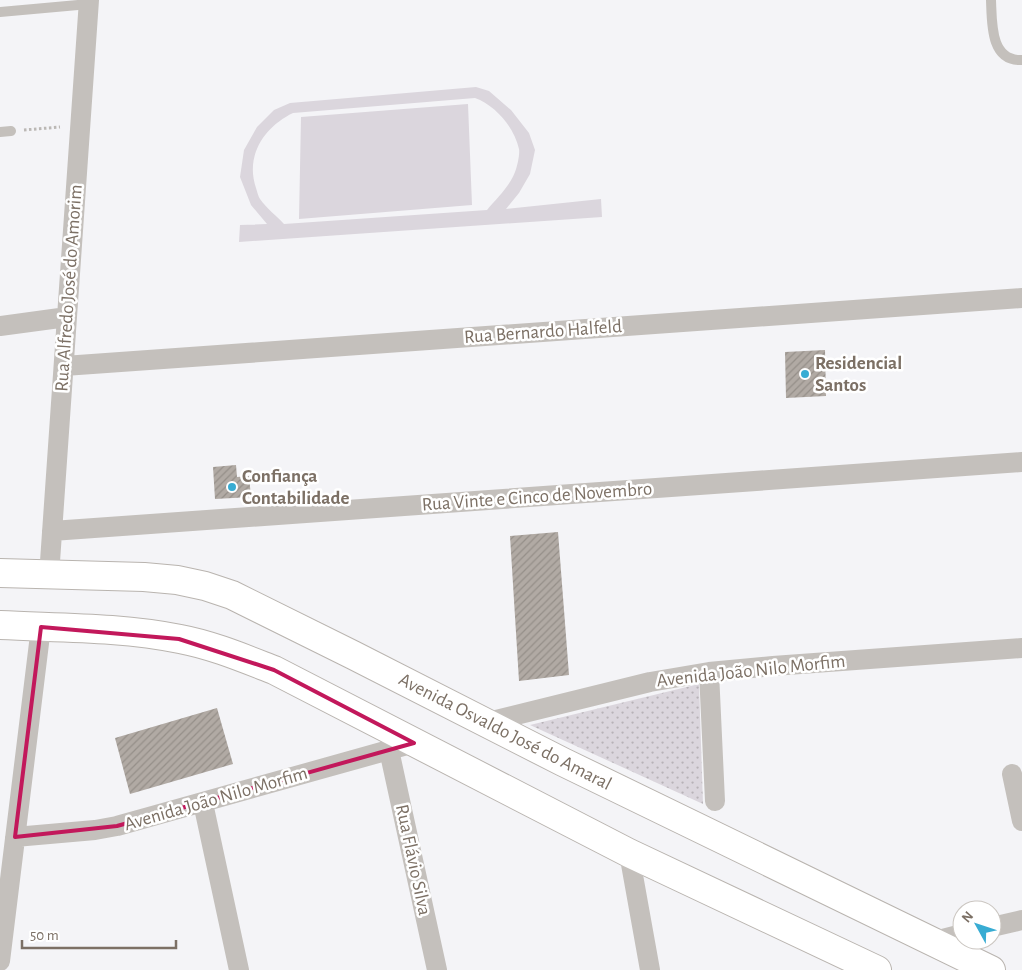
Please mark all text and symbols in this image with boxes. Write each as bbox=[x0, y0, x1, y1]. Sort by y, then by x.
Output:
street label: Rua Alfredo José do Amorim bbox=[52, 184, 86, 392]
street label: Rua Bernardo Halfeld bbox=[463, 317, 623, 347]
place label: Residencial Santos bbox=[815, 354, 902, 395]
marker: Residencial Santos bbox=[799, 368, 811, 380]
place label: Confiança Contabilidade bbox=[242, 467, 349, 508]
street label: Rua Vinte e Cinco de Novembro bbox=[421, 479, 653, 515]
marker: Confiança Contabilidade bbox=[226, 481, 238, 493]
street label: Avenida João Nilo Morfim bbox=[656, 652, 846, 690]
street label: Avenida Osvaldo José do Amaral bbox=[396, 670, 614, 794]
street label: Avenida João Nilo Morfim bbox=[122, 764, 310, 834]
street label: Rua Flávio Silva bbox=[392, 803, 434, 917]
north arrow bbox=[952, 900, 1002, 950]
text: N bbox=[959, 909, 976, 926]
scale bar bbox=[22, 918, 176, 950]
text: 50 m bbox=[30, 928, 59, 943]

